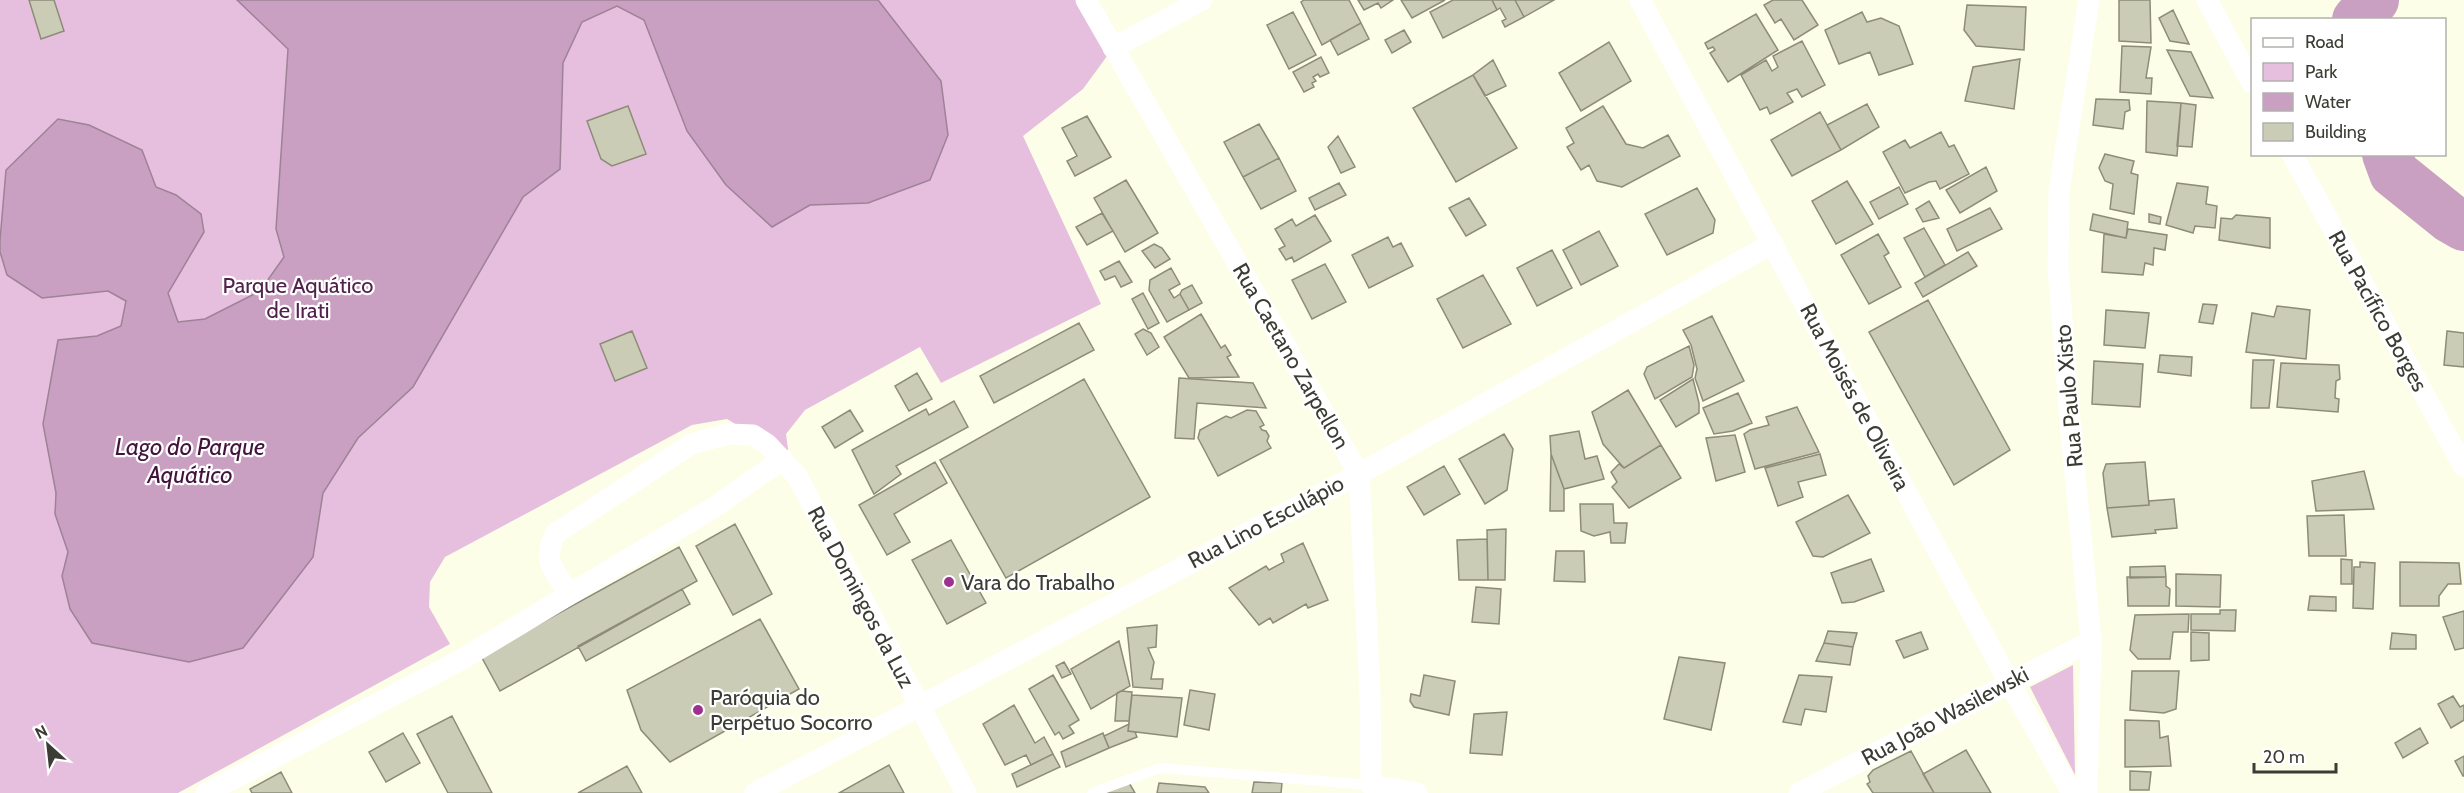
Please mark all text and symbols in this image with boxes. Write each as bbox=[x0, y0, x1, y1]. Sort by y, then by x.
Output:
legend bbox=[2251, 18, 2446, 156]
text: Road bbox=[2305, 31, 2344, 53]
text: Park bbox=[2305, 61, 2338, 83]
text: Water bbox=[2305, 91, 2351, 113]
text: Building bbox=[2305, 121, 2367, 143]
street label: Rua Pacífico Borges bbox=[2323, 226, 2433, 396]
street label: Rua Caetano Zarpellon bbox=[1227, 258, 1355, 454]
park label: Parque Aquático de Irati bbox=[223, 272, 373, 324]
street label: Rua Moisés de Oliveira bbox=[1794, 299, 1916, 495]
street label: Rua Paulo Xisto bbox=[2049, 323, 2089, 469]
water label: Lago do Parque Aquático bbox=[115, 432, 265, 489]
street label: Rua Lino Esculápio bbox=[1183, 470, 1349, 574]
street label: Rua Domingos da Luz bbox=[802, 502, 920, 692]
place label: Vara do Trabalho bbox=[961, 569, 1115, 596]
marker: Vara do Trabalho bbox=[942, 575, 956, 589]
street label: Rua João Wasilewski bbox=[1857, 661, 2033, 771]
place label: Paróquia do Perpétuo Socorro bbox=[710, 684, 873, 736]
marker: Paróquia do Perpétuo Socorro bbox=[691, 703, 705, 717]
north arrow bbox=[18, 715, 78, 775]
text: N bbox=[32, 721, 51, 743]
scale bar bbox=[2254, 736, 2336, 774]
text: 20 m bbox=[2263, 746, 2305, 768]

